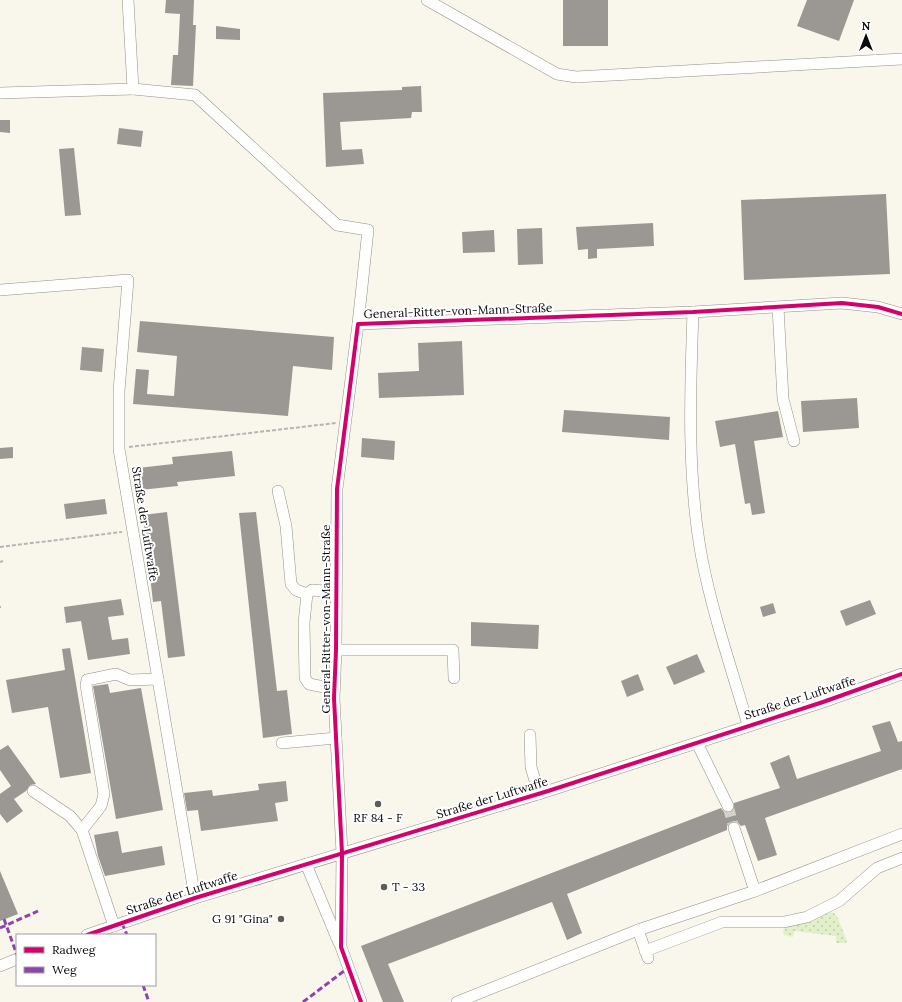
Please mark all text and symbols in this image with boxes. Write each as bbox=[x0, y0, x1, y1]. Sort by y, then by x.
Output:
north arrow bbox=[846, 16, 886, 56]
text: N bbox=[862, 19, 871, 33]
street label: General-Ritter-von-Mann-Straße bbox=[363, 300, 553, 321]
street label: Straße der Luftwaffe bbox=[129, 465, 162, 583]
street label: General-Ritter-von-Mann-Straße bbox=[318, 524, 333, 713]
street label: Straße der Luftwaffe bbox=[742, 672, 858, 723]
street label: Straße der Luftwaffe bbox=[434, 773, 550, 822]
marker: RF 84 - F bbox=[373, 799, 383, 809]
place label: RF 84 - F bbox=[353, 810, 403, 825]
street label: Straße der Luftwaffe bbox=[124, 867, 240, 918]
place label: T - 33 bbox=[392, 879, 426, 894]
marker: T - 33 bbox=[379, 882, 389, 892]
place label: G 91 "Gina" bbox=[212, 911, 273, 926]
marker: G 91 "Gina" bbox=[276, 914, 286, 924]
legend bbox=[16, 934, 156, 986]
text: Radweg bbox=[52, 942, 96, 957]
text: Weg bbox=[52, 962, 77, 977]

